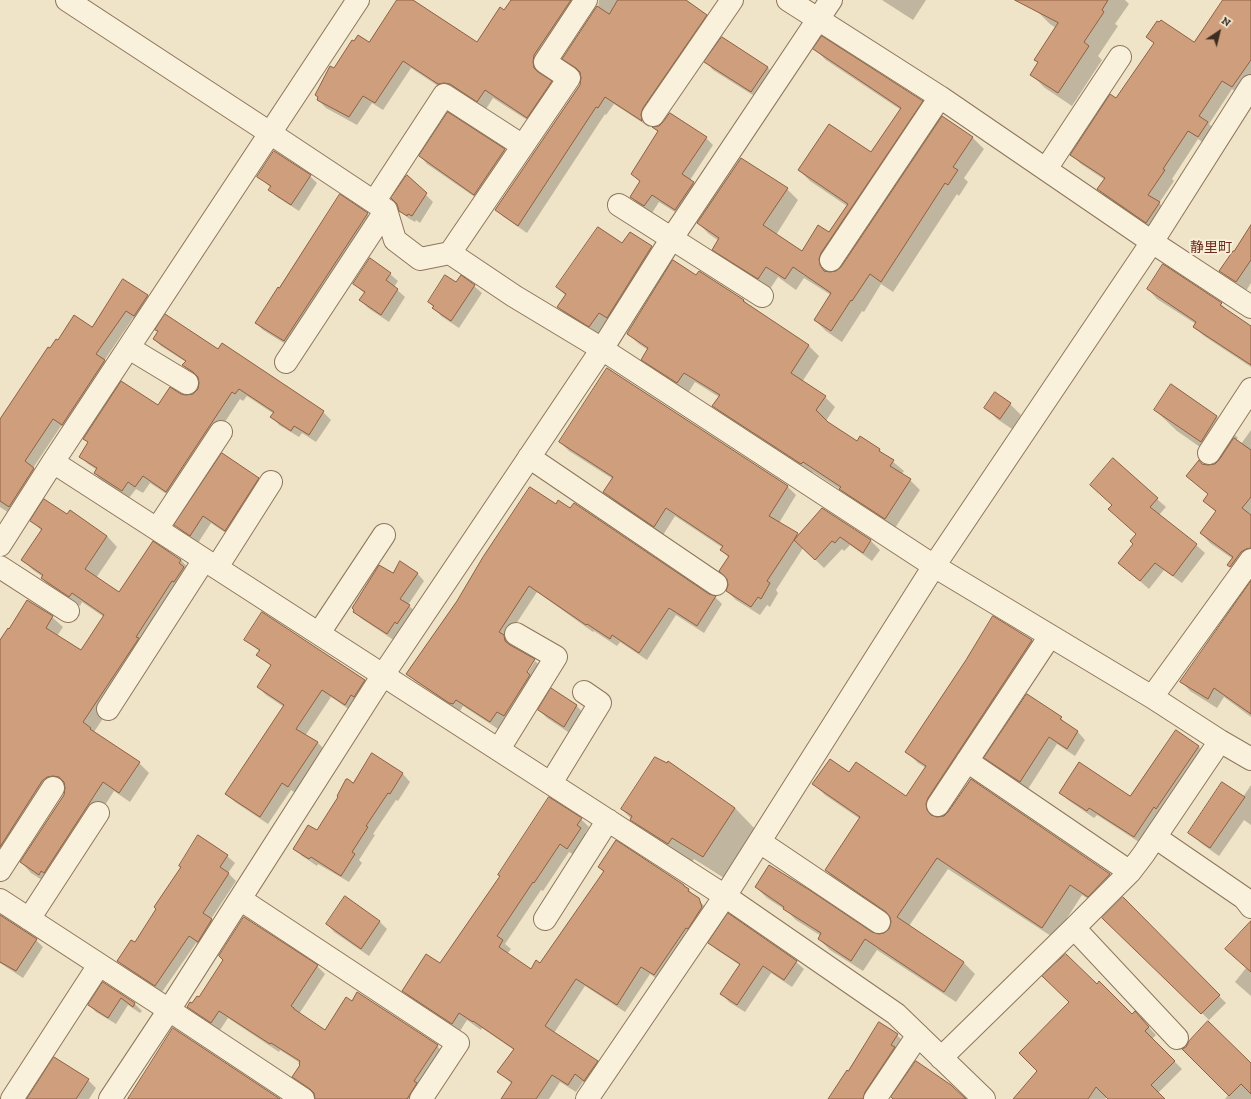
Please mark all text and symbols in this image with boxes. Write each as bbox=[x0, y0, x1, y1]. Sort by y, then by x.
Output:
north arrow bbox=[1199, 12, 1239, 52]
text: N bbox=[1219, 14, 1233, 29]
district label: 静里町 bbox=[1190, 240, 1232, 256]

